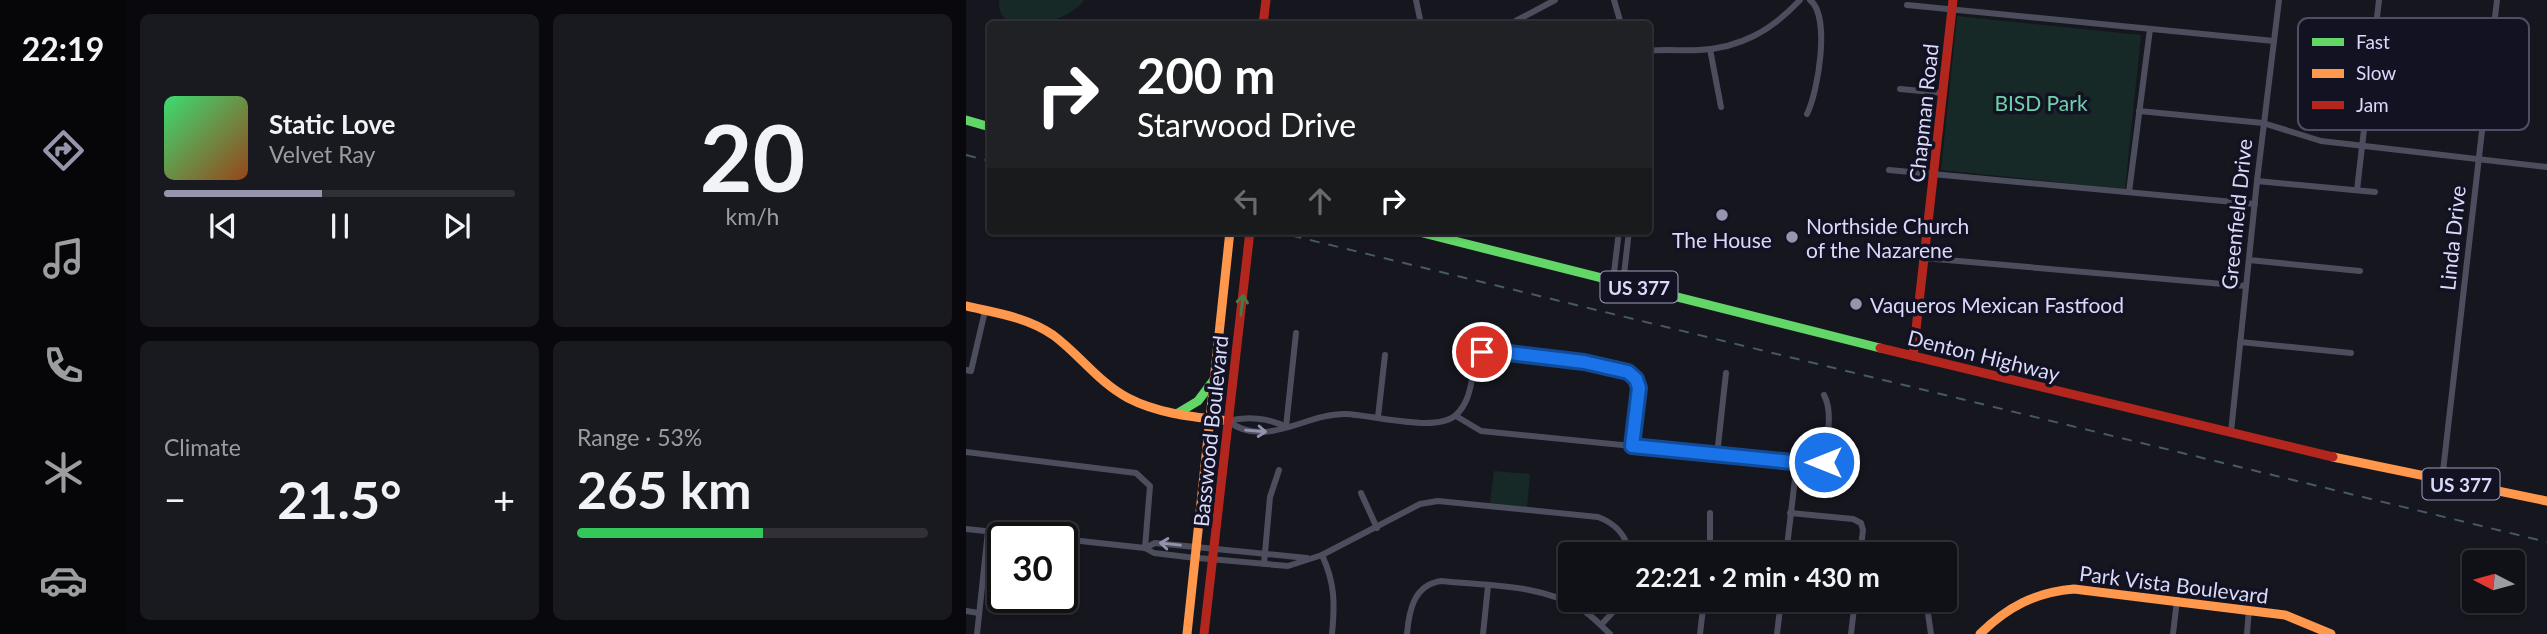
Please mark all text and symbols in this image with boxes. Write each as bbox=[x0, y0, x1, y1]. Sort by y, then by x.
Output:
legend bbox=[2298, 18, 2529, 130]
text: 22:19 bbox=[22, 29, 104, 68]
text: Fast bbox=[2356, 30, 2390, 53]
street label: Chapman Road bbox=[1903, 42, 1943, 184]
text: 200 m bbox=[1137, 46, 1275, 104]
icon: right bbox=[1022, 49, 1113, 140]
text: Slow bbox=[2356, 61, 2396, 84]
park label: BISD Park bbox=[1994, 90, 2088, 115]
text: Jam bbox=[2356, 93, 2389, 116]
text: 20 bbox=[700, 102, 805, 211]
text: Starwood Drive bbox=[1137, 105, 1356, 144]
text: Static Love bbox=[269, 108, 396, 140]
icon: directions bbox=[39, 126, 88, 175]
street label: Greenfield Drive bbox=[2216, 137, 2256, 291]
text: Velvet Ray bbox=[269, 140, 375, 168]
icon: left bbox=[1228, 182, 1266, 220]
icon: ahead bbox=[1301, 182, 1339, 220]
icon: right bbox=[1374, 182, 1412, 220]
street label: Linda Drive bbox=[2434, 184, 2470, 292]
text: km/h bbox=[726, 202, 779, 230]
icon: previous bbox=[204, 207, 242, 245]
icon: pause bbox=[321, 207, 359, 245]
icon: next bbox=[438, 207, 476, 245]
marker: The House bbox=[1714, 207, 1730, 223]
place label: Northside Church of the Nazarene bbox=[1806, 213, 1969, 262]
place label: The House bbox=[1672, 227, 1772, 252]
marker: Northside Church of the Nazarene bbox=[1784, 229, 1800, 245]
icon: music bbox=[39, 234, 88, 283]
road number: US 377 bbox=[1600, 272, 1678, 302]
place label: Vaqueros Mexican Fastfood bbox=[1870, 292, 2124, 317]
one-way arrow bbox=[1236, 294, 1249, 317]
marker: Vaqueros Mexican Fastfood bbox=[1848, 296, 1864, 312]
pin bbox=[1452, 322, 1512, 382]
street label: Denton Highway bbox=[1905, 324, 2063, 386]
icon: arrive bbox=[1463, 333, 1501, 371]
street label: Basswood Boulevard bbox=[1188, 334, 1232, 528]
icon: phone bbox=[39, 341, 88, 390]
text: Range · 53% bbox=[577, 423, 702, 451]
one-way arrow bbox=[1245, 425, 1267, 438]
position arrow bbox=[1787, 425, 1861, 499]
text: Climate bbox=[164, 433, 241, 461]
icon: climate bbox=[39, 448, 88, 497]
text: 265 km bbox=[577, 458, 751, 520]
text: 21.5° bbox=[277, 468, 402, 530]
road number: US 377 bbox=[2422, 468, 2500, 499]
text: − bbox=[164, 476, 186, 522]
text: + bbox=[493, 476, 515, 522]
speed limit sign: 30 bbox=[987, 522, 1078, 613]
one-way arrow bbox=[1159, 538, 1182, 551]
north arrow bbox=[2462, 550, 2525, 612]
map controls bbox=[2462, 550, 2525, 613]
icon: car bbox=[39, 556, 88, 605]
street label: Park Vista Boulevard bbox=[2078, 560, 2270, 608]
text: 22:21 · 2 min · 430 m bbox=[1635, 561, 1880, 593]

